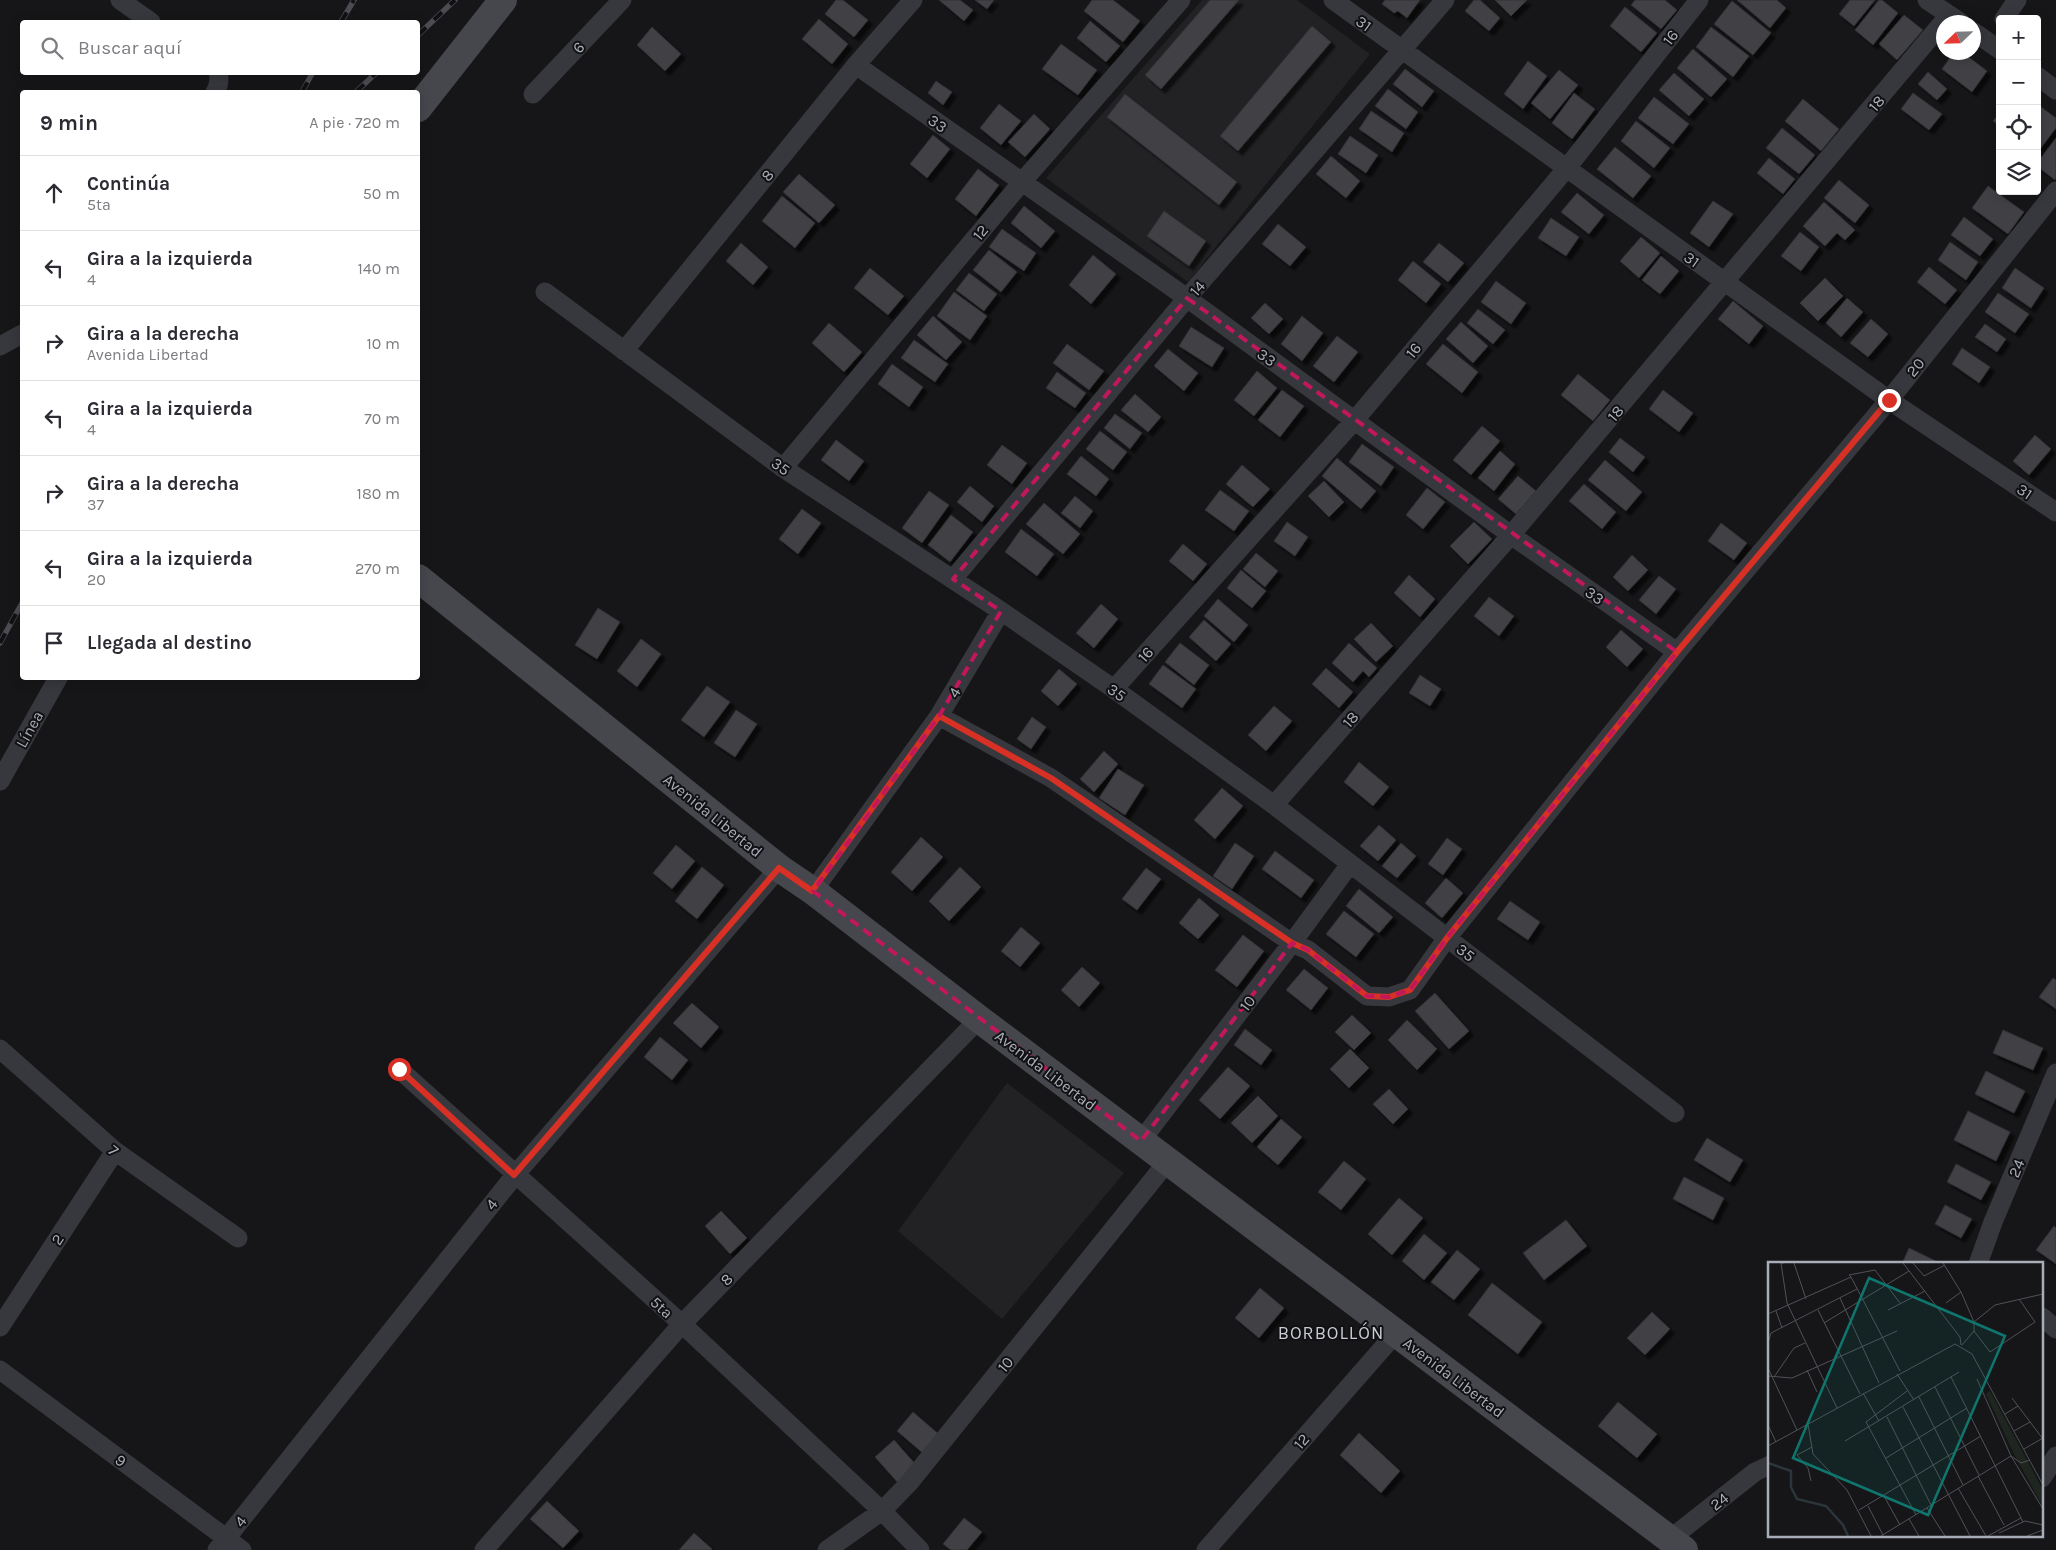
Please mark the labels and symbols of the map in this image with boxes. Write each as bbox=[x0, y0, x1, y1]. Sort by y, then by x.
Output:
street label: 31 bbox=[1352, 11, 1375, 35]
north arrow bbox=[1936, 15, 1981, 60]
street label: 16 bbox=[1658, 26, 1682, 49]
street label: 6 bbox=[568, 37, 588, 57]
street label: 18 bbox=[1864, 91, 1889, 115]
street label: 33 bbox=[925, 110, 951, 137]
street label: 8 bbox=[757, 166, 778, 185]
street label: 12 bbox=[968, 221, 992, 244]
street label: 31 bbox=[1680, 247, 1703, 271]
street label: 14 bbox=[1186, 277, 1209, 300]
street label: 16 bbox=[1401, 339, 1425, 362]
street label: 33 bbox=[1253, 344, 1280, 371]
street label: 20 bbox=[1902, 354, 1929, 381]
route end bbox=[1878, 389, 1901, 412]
street label: 18 bbox=[1603, 401, 1628, 425]
street label: 35 bbox=[768, 453, 794, 479]
street label: 31 bbox=[2013, 479, 2036, 503]
street label: 33 bbox=[1582, 582, 1608, 609]
street label: 16 bbox=[1133, 643, 1157, 666]
street label: 35 bbox=[1104, 679, 1130, 705]
street label: 4 bbox=[944, 683, 965, 701]
street label: 18 bbox=[1338, 707, 1363, 731]
street label: Línea bbox=[12, 708, 47, 751]
street label: Avenida Libertad bbox=[659, 770, 766, 861]
street label: 35 bbox=[1453, 939, 1479, 966]
street label: 10 bbox=[1235, 992, 1259, 1015]
street label: Avenida Libertad bbox=[991, 1026, 1100, 1115]
route start bbox=[388, 1058, 411, 1081]
street label: 7 bbox=[105, 1141, 123, 1160]
street label: 24 bbox=[2004, 1156, 2029, 1180]
street label: 4 bbox=[481, 1195, 502, 1214]
street label: 2 bbox=[47, 1230, 68, 1248]
inset map bbox=[1768, 1262, 2044, 1538]
street label: 8 bbox=[716, 1269, 737, 1289]
street label: 5ta bbox=[646, 1292, 677, 1322]
district label: BORBOLLÓN bbox=[1278, 1321, 1384, 1344]
street label: Avenida Libertad bbox=[1399, 1333, 1508, 1422]
street label: 10 bbox=[993, 1353, 1017, 1376]
street label: 12 bbox=[1289, 1430, 1313, 1453]
street label: 9 bbox=[111, 1450, 130, 1471]
street label: 24 bbox=[1706, 1488, 1732, 1514]
street label: 4 bbox=[230, 1512, 251, 1531]

